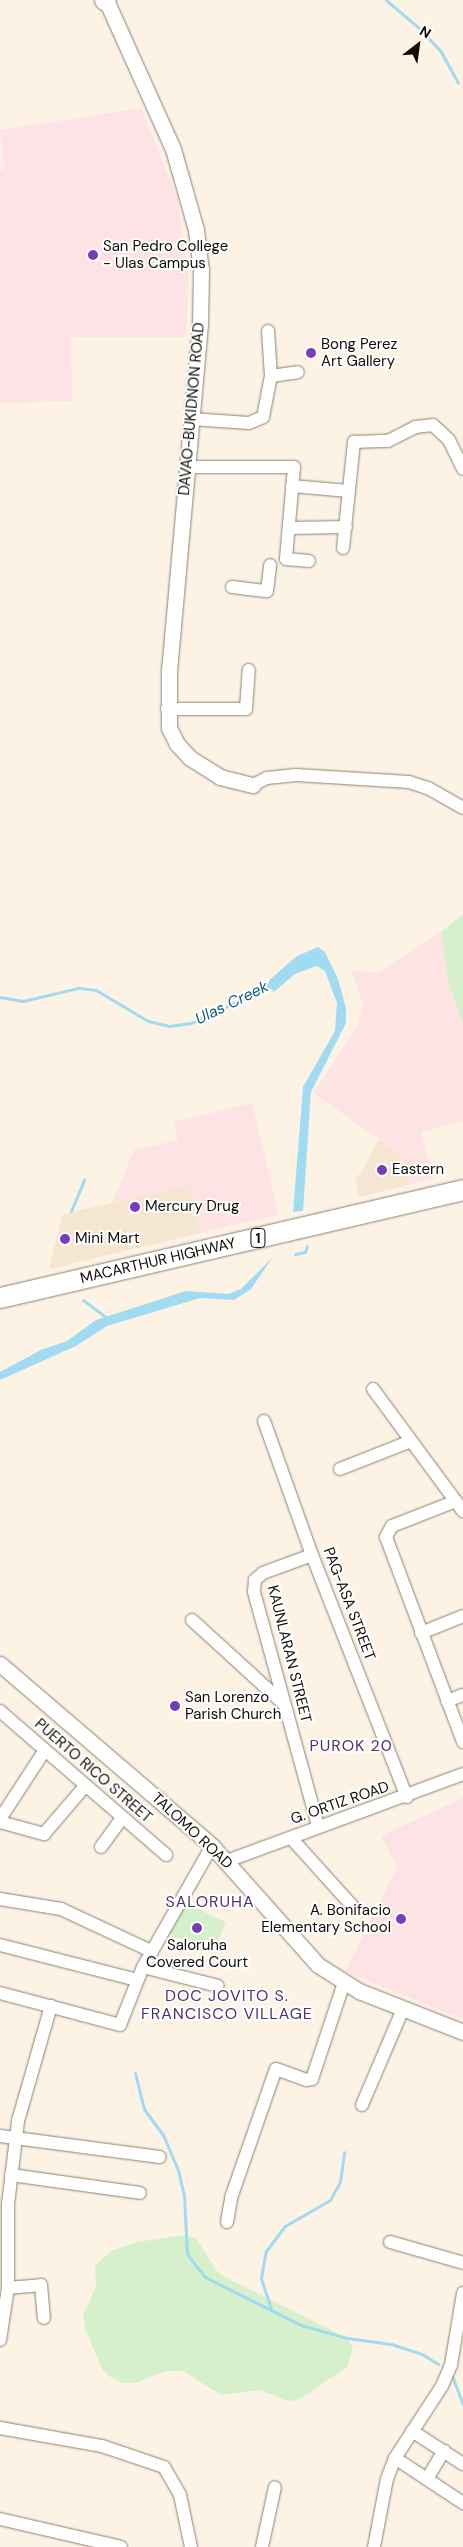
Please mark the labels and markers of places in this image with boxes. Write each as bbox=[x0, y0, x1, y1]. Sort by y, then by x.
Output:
place label: San Pedro College - Ulas Campus bbox=[103, 237, 228, 272]
marker: San Pedro College - Ulas Campus bbox=[87, 249, 99, 261]
place label: Bong Perez Art Gallery bbox=[321, 335, 397, 370]
marker: Bong Perez Art Gallery bbox=[305, 347, 317, 359]
place label: Eastern bbox=[392, 1161, 444, 1179]
marker: Eastern bbox=[376, 1164, 388, 1176]
place label: Mercury Drug bbox=[145, 1198, 239, 1216]
marker: Mercury Drug bbox=[129, 1201, 141, 1213]
place label: Mini Mart bbox=[75, 1230, 140, 1248]
marker: Mini Mart bbox=[59, 1233, 71, 1245]
place label: San Lorenzo Parish Church bbox=[185, 1688, 281, 1723]
marker: San Lorenzo Parish Church bbox=[169, 1700, 181, 1712]
place label: A. Bonifacio Elementary School bbox=[261, 1901, 391, 1936]
marker: A. Bonifacio Elementary School bbox=[395, 1913, 407, 1925]
marker: Saloruha Covered Court bbox=[191, 1922, 203, 1934]
place label: Saloruha Covered Court bbox=[146, 1936, 248, 1971]

